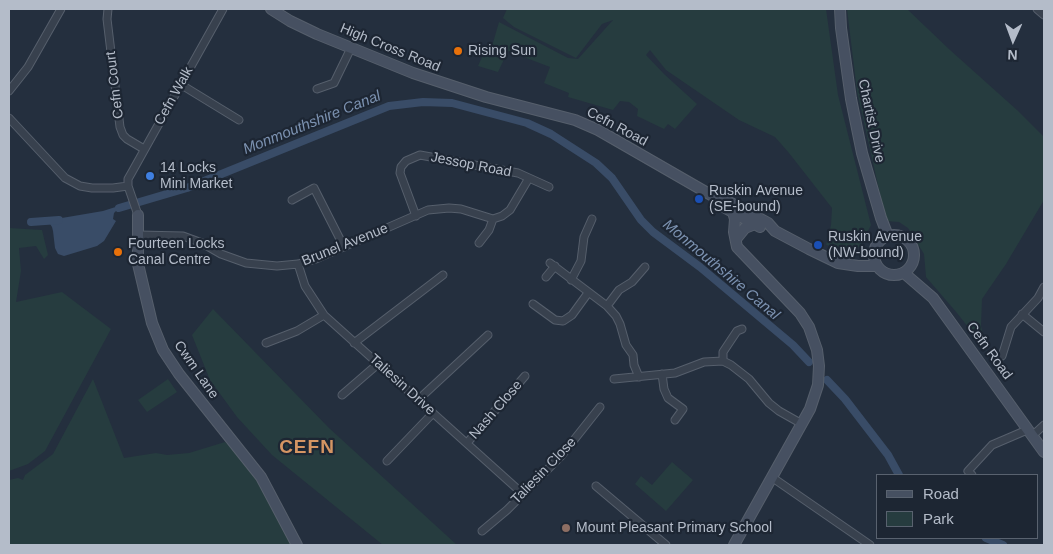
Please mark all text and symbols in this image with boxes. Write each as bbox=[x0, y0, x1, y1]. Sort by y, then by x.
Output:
north arrow bbox=[988, 15, 1038, 65]
street label: High Cross Road bbox=[337, 20, 443, 76]
place label: Rising Sun bbox=[468, 43, 536, 59]
marker: Rising Sun bbox=[452, 45, 464, 57]
text: N bbox=[1007, 47, 1018, 63]
street label: Cefn Court bbox=[103, 50, 127, 120]
street label: Cefn Walk bbox=[151, 64, 197, 128]
street label: Chartist Drive bbox=[854, 78, 888, 164]
water label: Monmouthshire Canal bbox=[241, 87, 383, 159]
street label: Cefn Road bbox=[584, 104, 650, 150]
street label: Jessop Road bbox=[429, 149, 513, 181]
place label: 14 Locks Mini Market bbox=[160, 160, 232, 192]
marker: 14 Locks Mini Market bbox=[144, 170, 156, 182]
place label: Ruskin Avenue (SE-bound) bbox=[709, 183, 803, 216]
marker: Ruskin Avenue (SE-bound) bbox=[693, 193, 705, 205]
water label: Monmouthshire Canal bbox=[659, 216, 783, 324]
street label: Brunel Avenue bbox=[299, 220, 391, 270]
place label: Ruskin Avenue (NW-bound) bbox=[828, 229, 922, 262]
place label: Fourteen Locks Canal Centre bbox=[128, 236, 224, 268]
marker: Ruskin Avenue (NW-bound) bbox=[812, 239, 824, 251]
marker: Fourteen Locks Canal Centre bbox=[112, 246, 124, 258]
street label: Cefn Road bbox=[963, 319, 1015, 383]
street label: Cwm Lane bbox=[170, 338, 222, 402]
street label: Taliesin Drive bbox=[365, 351, 439, 419]
street label: Nash Close bbox=[466, 377, 526, 443]
street label: Taliesin Close bbox=[508, 434, 580, 508]
district label: CEFN bbox=[279, 437, 335, 459]
legend bbox=[876, 474, 1038, 539]
text: Road bbox=[923, 485, 959, 502]
text: Park bbox=[923, 510, 954, 527]
place label: Mount Pleasant Primary School bbox=[576, 520, 772, 536]
marker: Mount Pleasant Primary School bbox=[560, 522, 572, 534]

